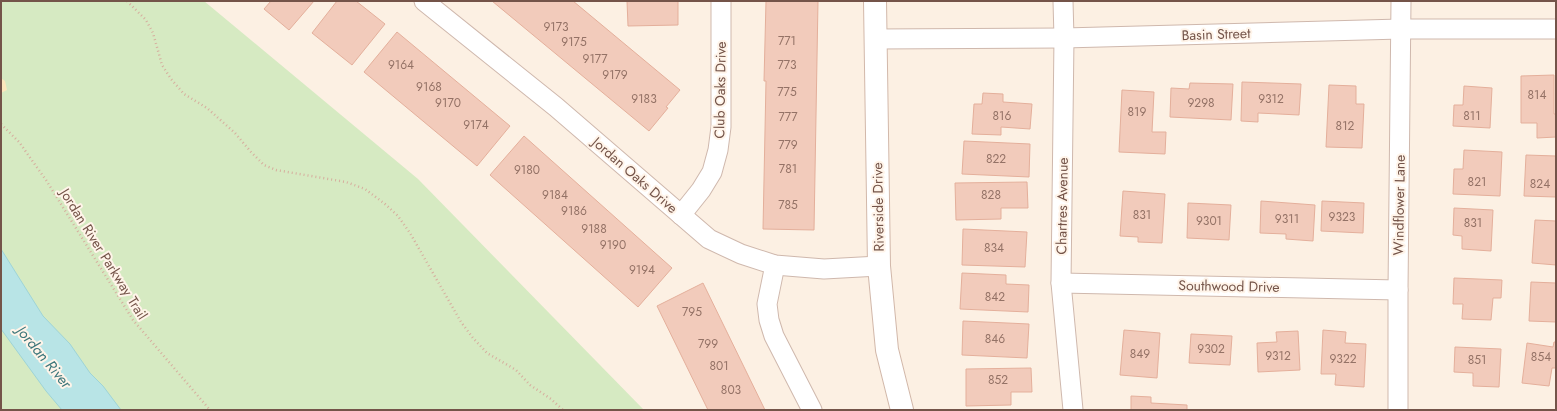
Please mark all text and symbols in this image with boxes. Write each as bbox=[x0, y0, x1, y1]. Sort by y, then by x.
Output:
house number: 9173 bbox=[543, 18, 569, 36]
street label: Basin Street bbox=[1181, 23, 1251, 45]
house number: 771 bbox=[778, 32, 796, 50]
house number: 9175 bbox=[561, 33, 587, 51]
street label: Club Oaks Drive bbox=[709, 41, 731, 139]
house number: 9177 bbox=[583, 50, 608, 68]
house number: 9164 bbox=[388, 56, 414, 74]
house number: 773 bbox=[777, 56, 797, 74]
house number: 9179 bbox=[602, 66, 628, 84]
house number: 9168 bbox=[416, 78, 442, 96]
house number: 775 bbox=[777, 83, 797, 101]
house number: 814 bbox=[1528, 86, 1546, 104]
house number: 9183 bbox=[631, 90, 657, 108]
house number: 9312 bbox=[1258, 90, 1284, 108]
house number: 9170 bbox=[435, 94, 461, 112]
house number: 9298 bbox=[1187, 94, 1215, 112]
house number: 819 bbox=[1128, 103, 1147, 121]
house number: 816 bbox=[993, 107, 1012, 125]
house number: 811 bbox=[1463, 107, 1481, 125]
house number: 777 bbox=[779, 108, 798, 126]
house number: 9174 bbox=[463, 116, 489, 134]
house number: 812 bbox=[1336, 117, 1355, 135]
street label: Jordan Oaks Drive bbox=[587, 131, 682, 218]
house number: 779 bbox=[778, 136, 798, 154]
house number: 822 bbox=[986, 150, 1006, 168]
street label: Windflower Lane bbox=[1388, 155, 1410, 255]
street label: Chartres Avenue bbox=[1051, 157, 1073, 255]
house number: 781 bbox=[779, 160, 797, 178]
house number: 9180 bbox=[514, 161, 540, 179]
street label: Riverside Drive bbox=[867, 162, 889, 252]
house number: 821 bbox=[1468, 173, 1486, 191]
house number: 824 bbox=[1530, 175, 1550, 193]
street label: Jordan River Parkway Trail bbox=[54, 183, 153, 323]
house number: 9184 bbox=[542, 186, 568, 204]
house number: 828 bbox=[981, 186, 1001, 204]
house number: 785 bbox=[778, 196, 798, 214]
house number: 9186 bbox=[561, 202, 587, 220]
house number: 831 bbox=[1133, 206, 1151, 224]
house number: 9323 bbox=[1329, 208, 1356, 226]
house number: 9311 bbox=[1275, 210, 1299, 228]
house number: 9301 bbox=[1196, 212, 1222, 230]
house number: 831 bbox=[1464, 214, 1482, 232]
house number: 9188 bbox=[581, 220, 607, 238]
house number: 9190 bbox=[600, 236, 626, 254]
house number: 834 bbox=[984, 239, 1004, 257]
house number: 9194 bbox=[629, 261, 655, 279]
street label: Southwood Drive bbox=[1178, 275, 1280, 297]
house number: 842 bbox=[985, 288, 1005, 306]
house number: 795 bbox=[682, 303, 702, 321]
water label: Jordan River bbox=[9, 319, 77, 394]
house number: 846 bbox=[985, 330, 1005, 348]
house number: 799 bbox=[698, 335, 718, 353]
house number: 9302 bbox=[1197, 340, 1225, 358]
house number: 849 bbox=[1130, 345, 1150, 363]
house number: 9312 bbox=[1265, 347, 1291, 365]
house number: 854 bbox=[1531, 348, 1551, 366]
house number: 9322 bbox=[1329, 350, 1357, 368]
house number: 851 bbox=[1468, 351, 1486, 369]
house number: 801 bbox=[709, 357, 729, 375]
house number: 852 bbox=[988, 371, 1008, 389]
house number: 803 bbox=[721, 381, 742, 399]

